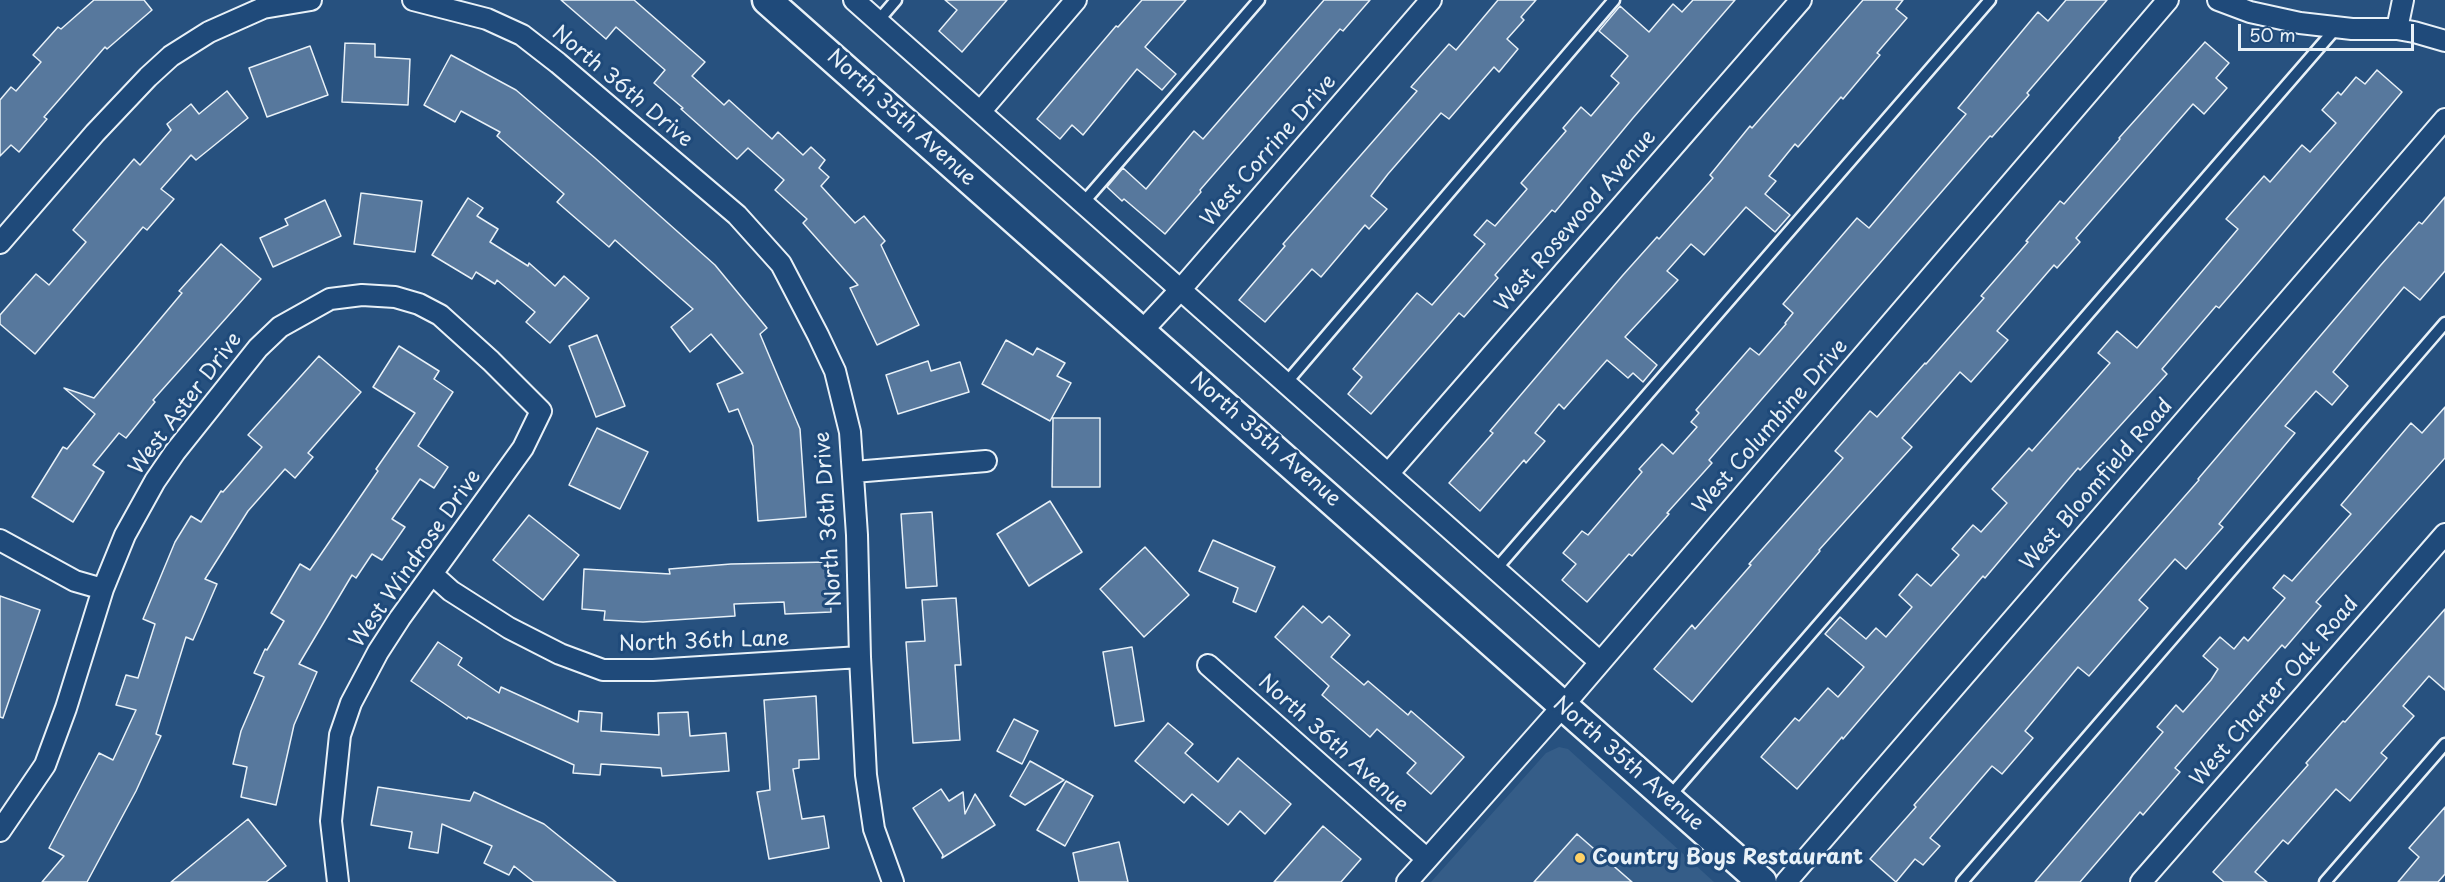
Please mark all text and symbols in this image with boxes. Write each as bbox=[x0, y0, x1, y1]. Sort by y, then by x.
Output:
scale bar bbox=[2241, 12, 2416, 50]
street label: North 36th Drive bbox=[547, 21, 697, 153]
text: 50 m bbox=[2249, 21, 2296, 48]
street label: North 35th Avenue bbox=[821, 45, 981, 191]
street label: West Corrine Drive bbox=[1196, 70, 1342, 232]
street label: West Rosewood Avenue bbox=[1490, 125, 1662, 317]
street label: West Aster Drive bbox=[124, 328, 248, 480]
street label: West Columbine Drive bbox=[1688, 334, 1854, 520]
street label: North 35th Avenue bbox=[1184, 368, 1346, 512]
street label: West Bloomfield Road bbox=[2016, 394, 2178, 576]
street label: North 36th Drive bbox=[810, 431, 848, 607]
street label: West Windrose Drive bbox=[345, 465, 487, 653]
street label: West Charter Oak Road bbox=[2186, 592, 2364, 792]
street label: North 36th Lane bbox=[618, 626, 790, 658]
street label: North 36th Avenue bbox=[1253, 670, 1413, 818]
street label: North 35th Avenue bbox=[1547, 692, 1709, 836]
place label: Country Boys Restaurant bbox=[1592, 845, 1863, 871]
marker: Country Boys Restaurant bbox=[1573, 851, 1587, 865]

